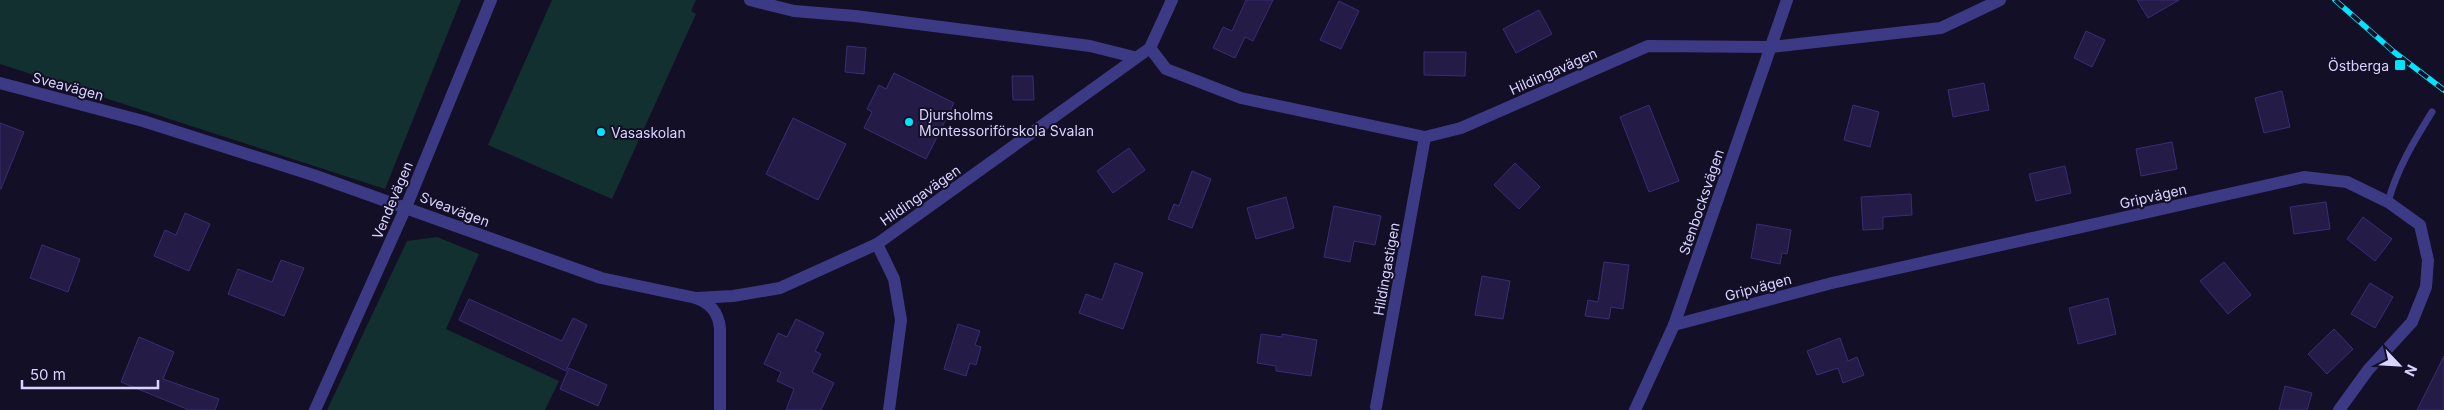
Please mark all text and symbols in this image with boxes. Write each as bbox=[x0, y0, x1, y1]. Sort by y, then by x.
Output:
street label: Hildingavägen bbox=[1506, 44, 1600, 98]
place label: Östberga bbox=[2328, 57, 2389, 74]
marker: Östberga bbox=[2393, 58, 2407, 72]
street label: Sveavägen bbox=[30, 68, 106, 104]
place label: Djursholms Montessoriförskola Svalan bbox=[919, 106, 1094, 139]
marker: Djursholms Montessoriförskola Svalan bbox=[903, 116, 915, 128]
place label: Vasaskolan bbox=[611, 124, 686, 141]
marker: Vasaskolan bbox=[595, 126, 607, 138]
street label: Stenbocksvägen bbox=[1675, 147, 1727, 257]
street label: Vendevägen bbox=[368, 159, 416, 241]
street label: Hildingavägen bbox=[876, 161, 964, 229]
street label: Gripvägen bbox=[2118, 180, 2188, 212]
street label: Sveavägen bbox=[418, 188, 492, 230]
street label: Hildingastigen bbox=[1369, 221, 1403, 317]
street label: Gripvägen bbox=[1723, 270, 1793, 304]
north arrow bbox=[2374, 340, 2424, 390]
scale bar bbox=[22, 358, 159, 390]
text: N bbox=[2401, 362, 2421, 379]
text: 50 m bbox=[30, 365, 66, 384]

